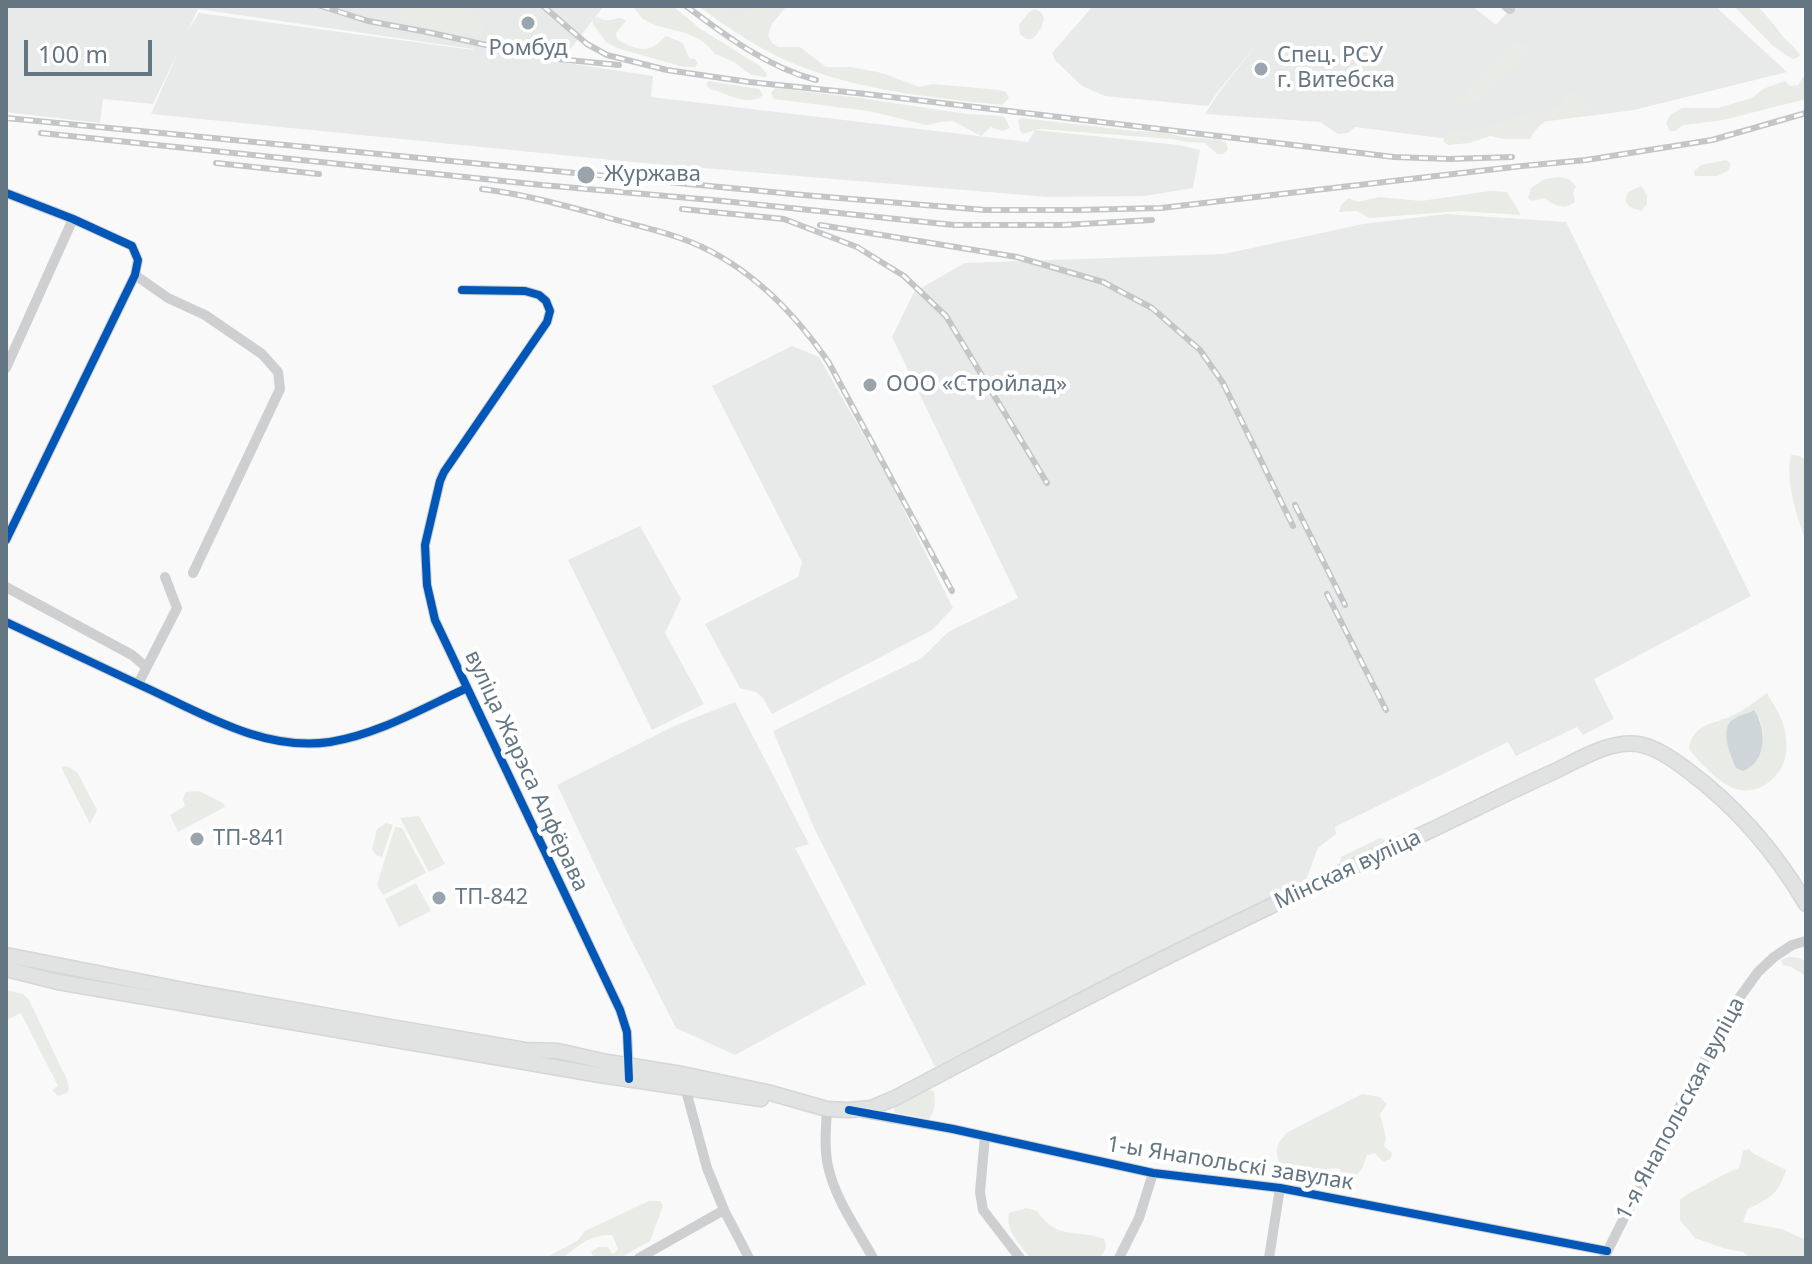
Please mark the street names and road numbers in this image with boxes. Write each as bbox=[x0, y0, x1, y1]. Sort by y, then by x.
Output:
street label: вуліца Жарэса Алфёрава bbox=[459, 646, 593, 896]
street label: Мінская вуліца bbox=[1271, 825, 1425, 915]
street label: 1-я Янапольская вуліца bbox=[1611, 993, 1751, 1225]
street label: 1-ы Янапольскі завулак bbox=[1105, 1131, 1355, 1197]

